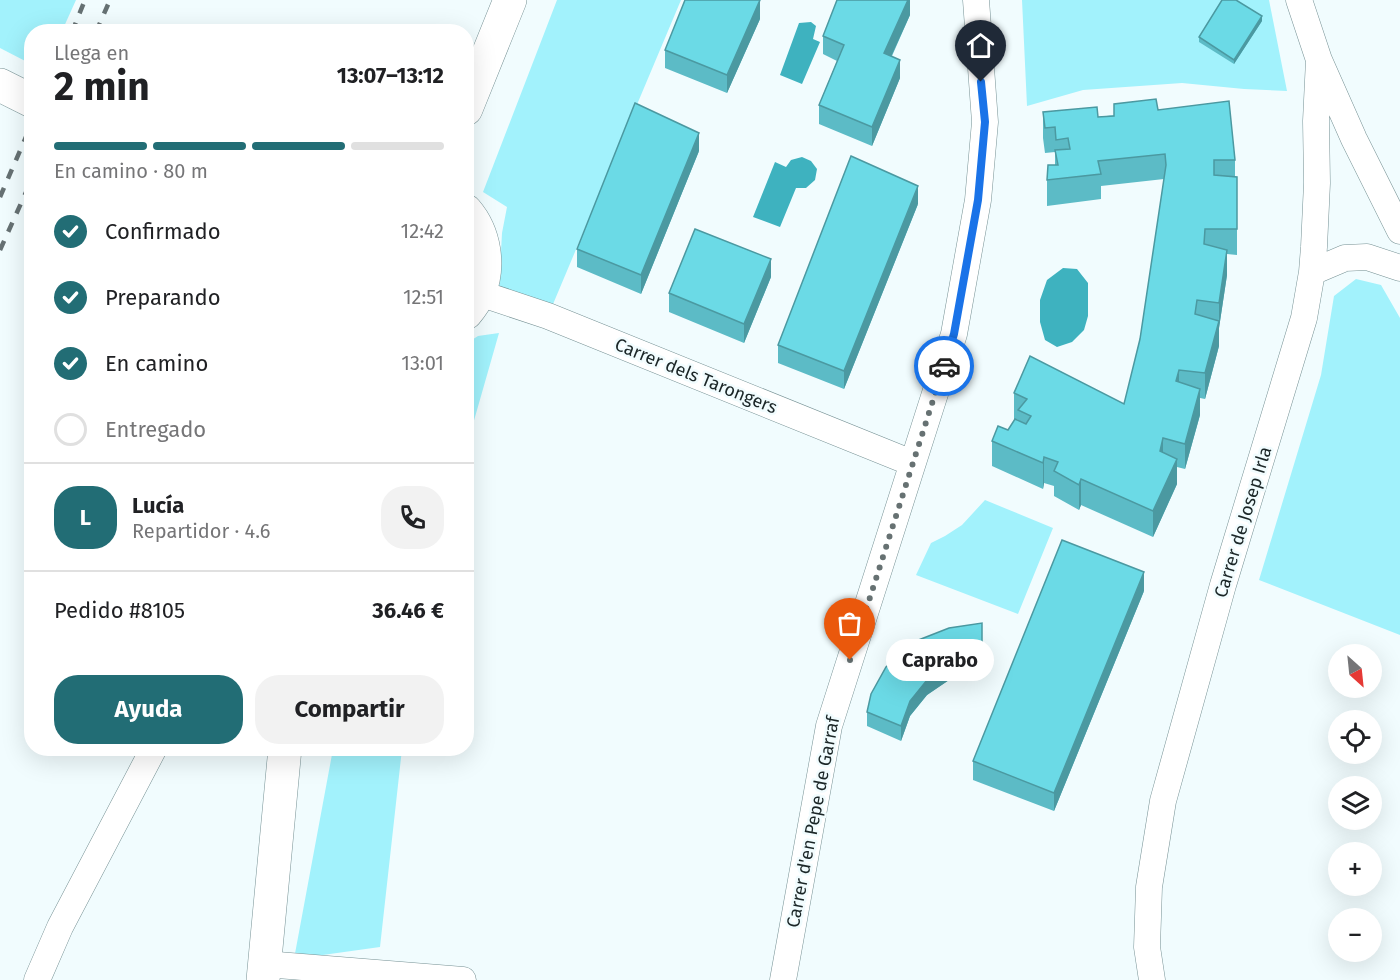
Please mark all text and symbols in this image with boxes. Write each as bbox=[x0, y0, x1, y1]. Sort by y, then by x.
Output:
pin bbox=[955, 20, 1006, 82]
icon: home bbox=[964, 29, 997, 62]
text: Llega en bbox=[54, 41, 129, 65]
text: 13:07–13:12 bbox=[337, 62, 444, 89]
text: 2 min bbox=[54, 64, 150, 110]
text: En camino · 80 m bbox=[54, 159, 208, 183]
icon: check bbox=[54, 215, 87, 248]
text: Confirmado bbox=[105, 218, 221, 245]
text: 12:42 bbox=[401, 219, 444, 243]
icon: check bbox=[54, 281, 87, 314]
text: Preparando bbox=[105, 284, 221, 311]
text: 12:51 bbox=[403, 285, 444, 309]
street label: Carrer dels Tarongers bbox=[612, 333, 780, 419]
courier bbox=[914, 336, 974, 396]
icon: check bbox=[54, 347, 87, 380]
text: En camino bbox=[105, 350, 208, 377]
icon: car bbox=[928, 350, 961, 383]
text: 13:01 bbox=[401, 351, 444, 375]
text: Entregado bbox=[105, 416, 206, 443]
street label: Carrer de Josep Irla bbox=[1210, 444, 1276, 600]
button: phone bbox=[381, 486, 444, 549]
text: Lucía bbox=[132, 492, 184, 519]
text: L bbox=[80, 504, 91, 531]
text: Repartidor · 4.6 bbox=[132, 519, 271, 543]
text: Pedido #8105 bbox=[54, 597, 185, 624]
text: 36.46 € bbox=[372, 597, 444, 624]
pin bbox=[824, 598, 875, 660]
icon: bag bbox=[833, 607, 866, 640]
callout: Caprabo bbox=[886, 639, 994, 681]
north arrow bbox=[1328, 644, 1382, 698]
map controls bbox=[1328, 644, 1382, 962]
text: Caprabo bbox=[902, 648, 978, 672]
button: Ayuda bbox=[54, 675, 243, 744]
button: Compartir bbox=[255, 675, 444, 744]
button: locate bbox=[1328, 710, 1382, 764]
street label: Carrer d'en Pepe de Garraf bbox=[782, 713, 845, 930]
button: layers bbox=[1328, 776, 1382, 830]
button: + bbox=[1328, 842, 1382, 896]
button: − bbox=[1328, 908, 1382, 962]

